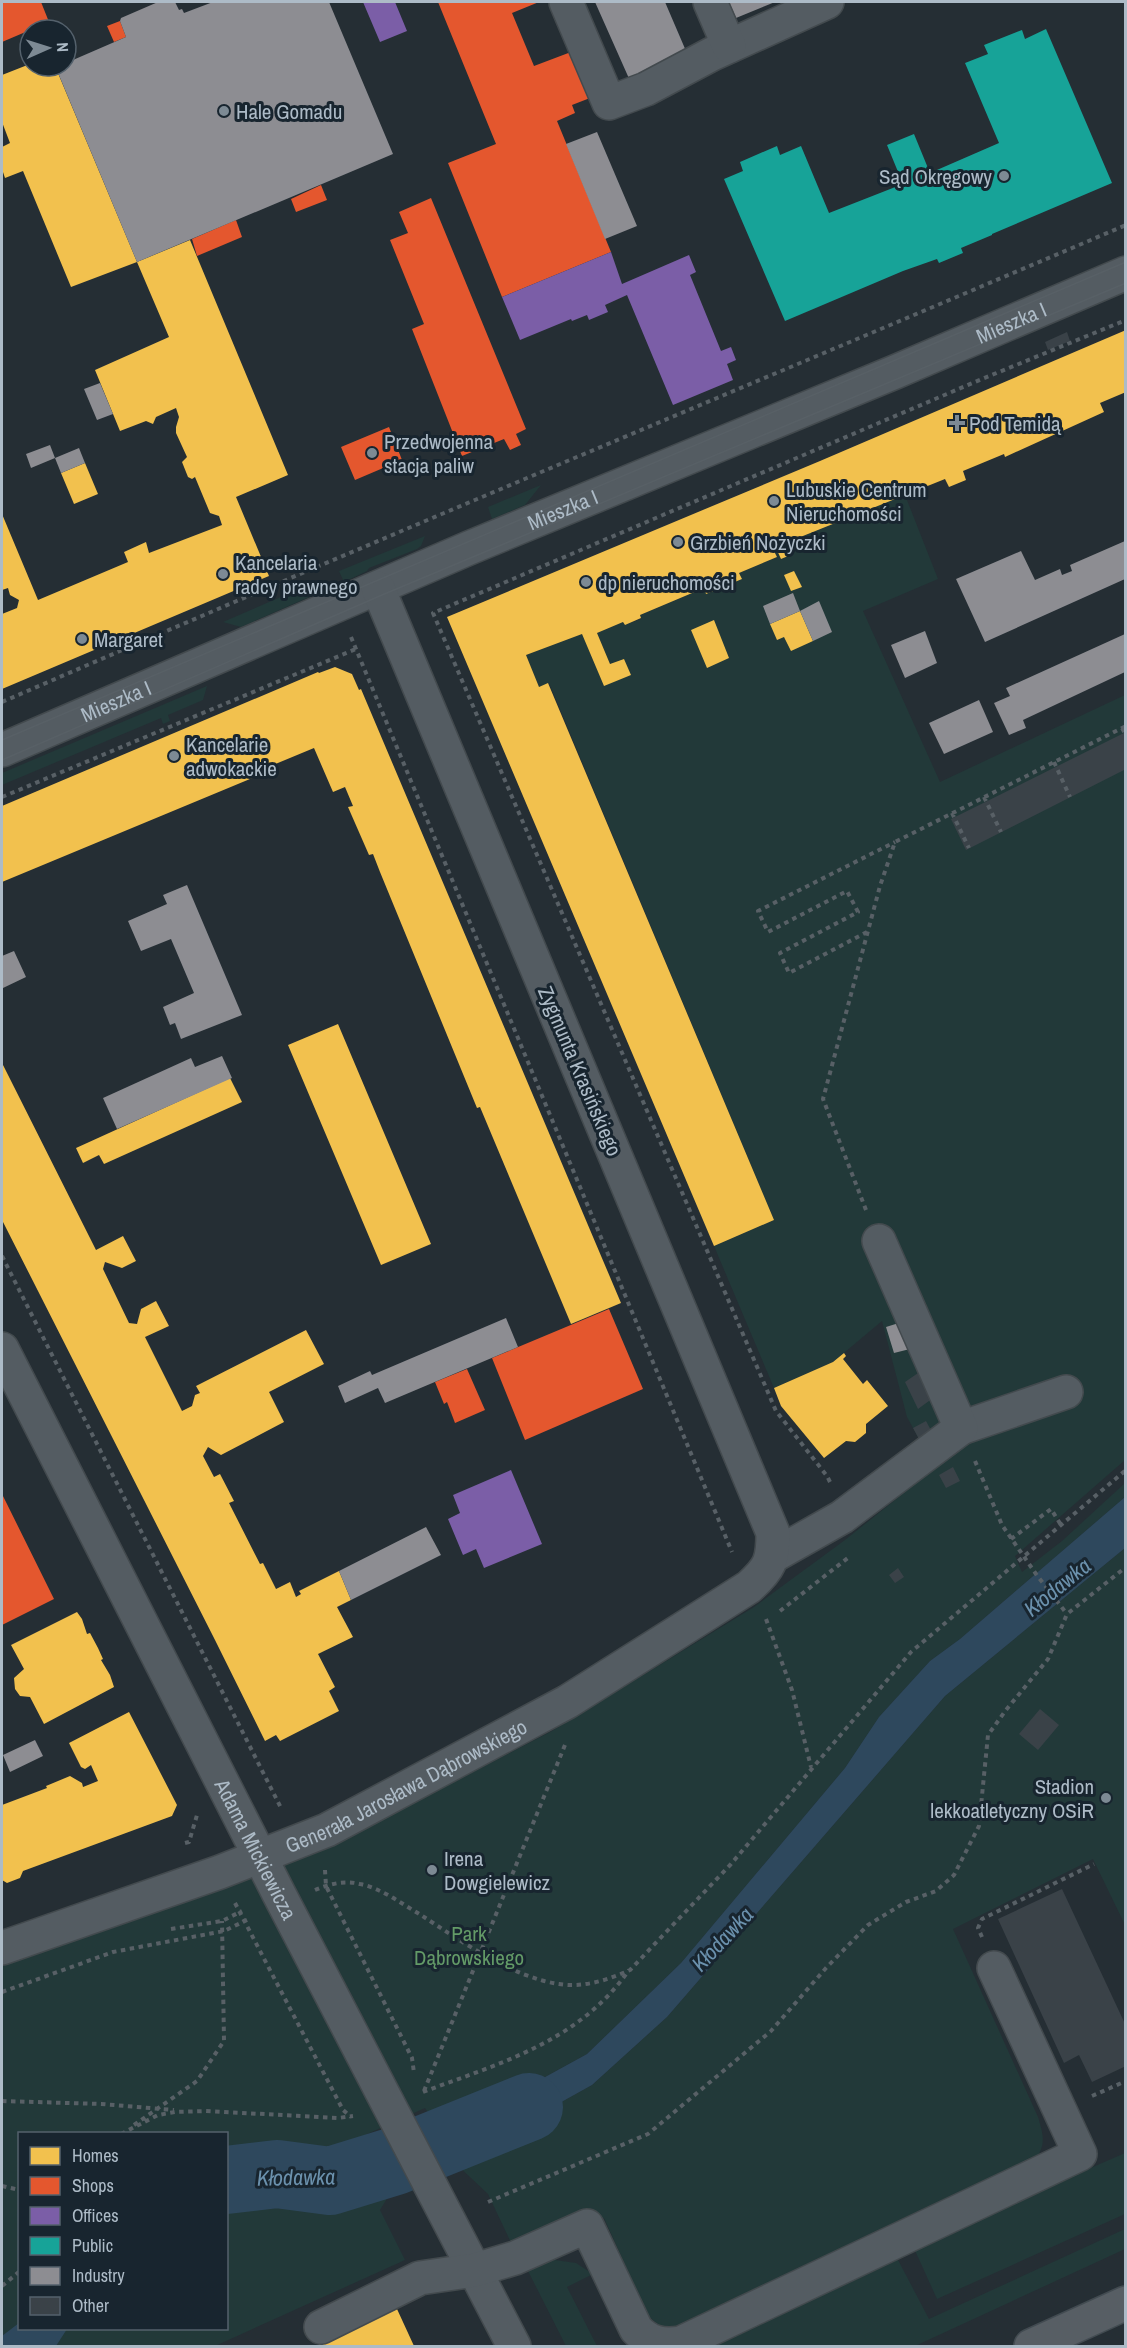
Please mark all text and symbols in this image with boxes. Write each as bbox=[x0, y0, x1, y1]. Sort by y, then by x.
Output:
north arrow bbox=[18, 18, 78, 78]
text: N bbox=[52, 42, 74, 53]
place label: Hale Gomadu bbox=[236, 97, 342, 126]
marker: Hale Gomadu bbox=[217, 104, 231, 118]
place label: Sąd Okręgowy bbox=[879, 162, 992, 191]
marker: Sąd Okręgowy bbox=[997, 169, 1011, 183]
street label: Mieszka I bbox=[971, 294, 1051, 350]
place label: Pod Temidą bbox=[969, 409, 1062, 438]
marker: Pod Temidą bbox=[950, 416, 964, 430]
place label: Przedwojenna stacja paliw bbox=[384, 427, 494, 480]
marker: Przedwojenna stacja paliw bbox=[365, 446, 379, 460]
place label: Lubuskie Centrum Nieruchomości bbox=[786, 475, 927, 528]
street label: Mieszka I bbox=[523, 482, 602, 537]
marker: Lubuskie Centrum Nieruchomości bbox=[767, 494, 781, 508]
place label: Grzbień Nożyczki bbox=[690, 528, 826, 557]
marker: Grzbień Nożyczki bbox=[671, 535, 685, 549]
place label: Kancelaria radcy prawnego bbox=[235, 548, 358, 601]
marker: Kancelaria radcy prawnego bbox=[216, 567, 230, 581]
place label: dp nieruchomości bbox=[598, 568, 735, 597]
marker: dp nieruchomości bbox=[579, 575, 593, 589]
place label: Margaret bbox=[94, 625, 163, 654]
marker: Margaret bbox=[75, 632, 89, 646]
street label: Mieszka I bbox=[76, 673, 155, 729]
place label: Kancelarie adwokackie bbox=[186, 730, 277, 783]
marker: Kancelarie adwokackie bbox=[167, 749, 181, 763]
street label: Zygmunta Krasińskiego bbox=[531, 982, 629, 1160]
water label: Kłodawka bbox=[1017, 1551, 1097, 1623]
street label: Generała Jarosława Dąbrowskiego bbox=[281, 1712, 532, 1860]
place label: Stadion lekkoatletyczny OSiR bbox=[930, 1772, 1094, 1825]
street label: Adama Mickiewicza bbox=[208, 1773, 304, 1925]
marker: Stadion lekkoatletyczny OSiR bbox=[1099, 1791, 1113, 1805]
place label: Irena Dowgielewicz bbox=[444, 1844, 551, 1897]
marker: Irena Dowgielewicz bbox=[425, 1863, 439, 1877]
water label: Kłodawka bbox=[684, 1900, 760, 1978]
park label: Park Dąbrowskiego bbox=[414, 1919, 524, 1972]
legend bbox=[18, 2132, 228, 2330]
text: Homes bbox=[72, 2143, 119, 2168]
water label: Kłodawka bbox=[257, 2161, 335, 2193]
text: Shops bbox=[72, 2173, 114, 2198]
text: Offices bbox=[72, 2203, 119, 2228]
text: Public bbox=[72, 2233, 113, 2258]
text: Industry bbox=[72, 2263, 125, 2288]
text: Other bbox=[72, 2293, 109, 2318]

